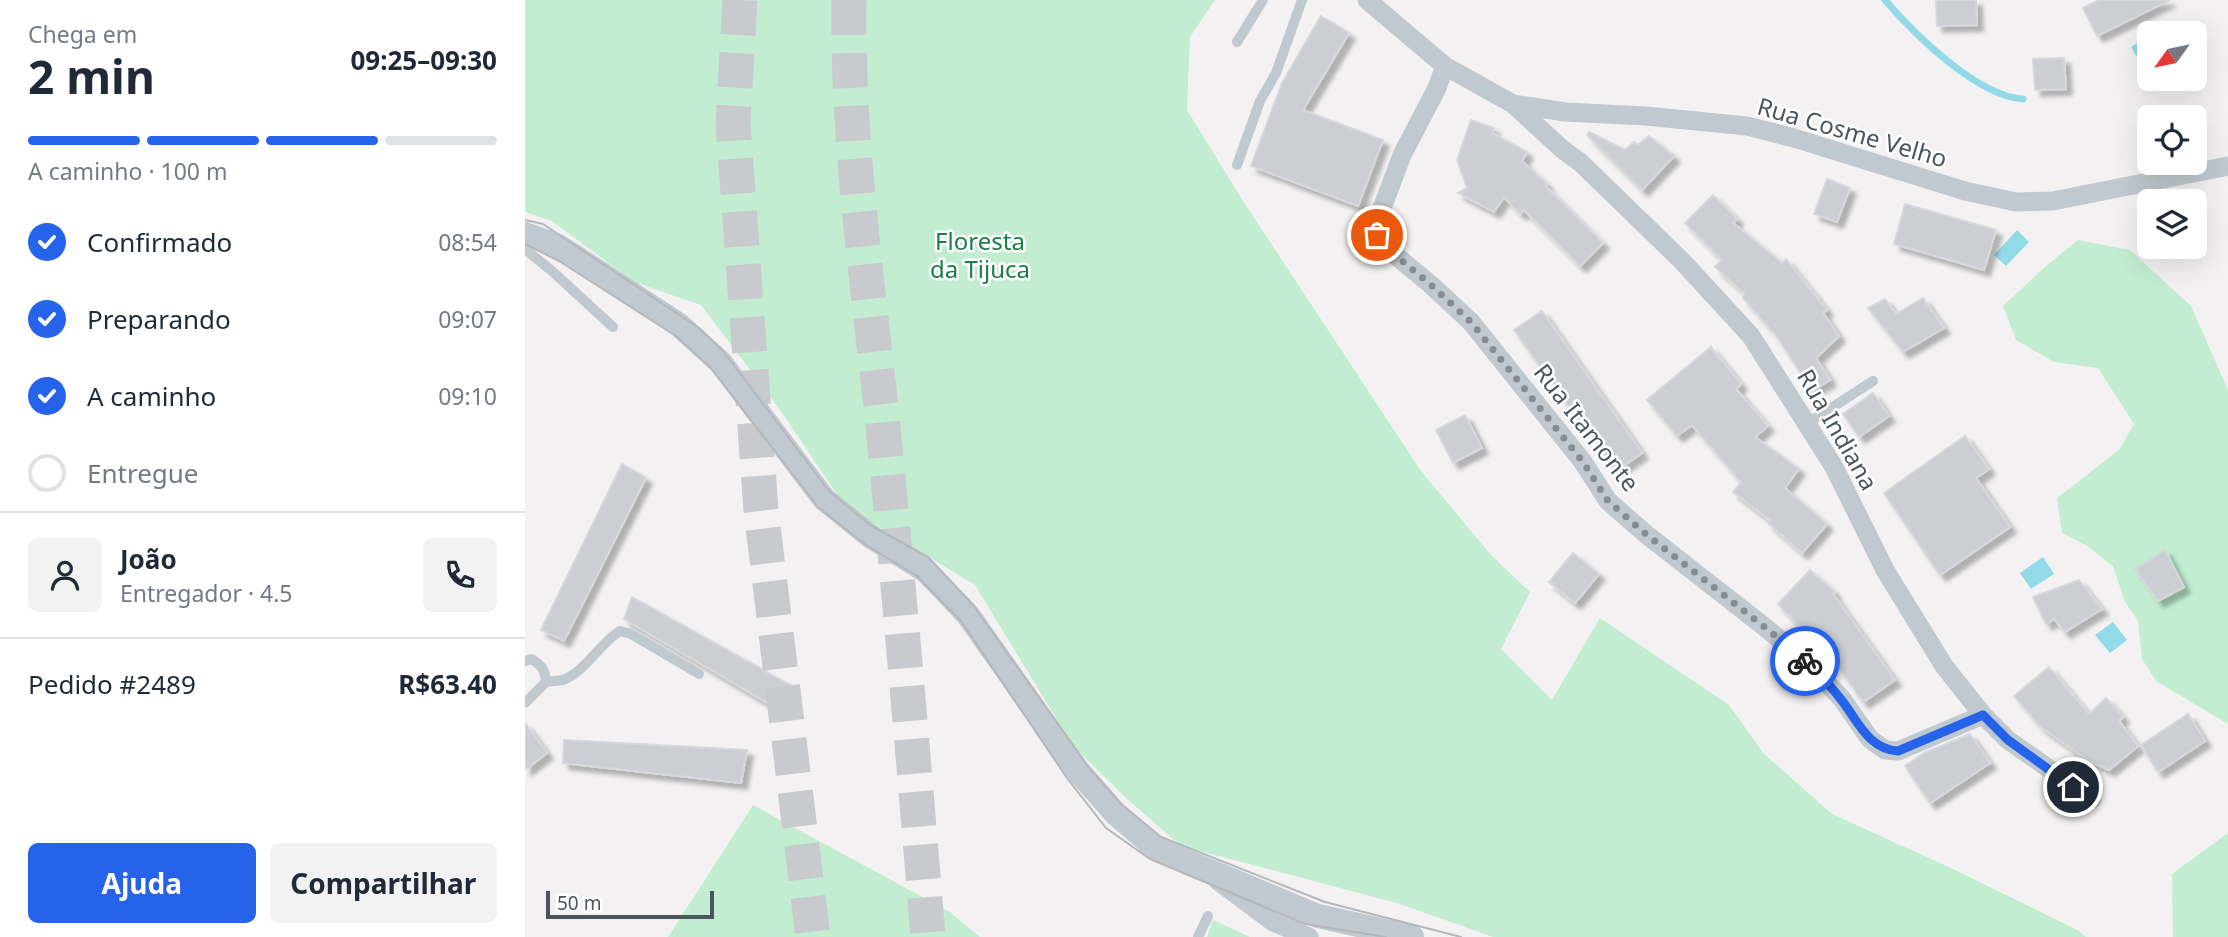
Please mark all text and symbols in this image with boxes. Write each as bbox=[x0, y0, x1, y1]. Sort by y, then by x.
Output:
text: Chega em bbox=[28, 18, 137, 50]
north arrow bbox=[2137, 21, 2207, 91]
map controls bbox=[2137, 21, 2207, 259]
text: 09:25–09:30 bbox=[350, 42, 497, 78]
text: 2 min bbox=[28, 45, 155, 107]
street label: Rua Cosme Velho bbox=[1754, 89, 1951, 174]
button: locate bbox=[2137, 105, 2207, 175]
text: A caminho · 100 m bbox=[28, 155, 227, 187]
button: layers bbox=[2137, 189, 2207, 259]
pin bbox=[1347, 205, 1407, 265]
icon: bag bbox=[1358, 216, 1396, 254]
icon: check bbox=[28, 223, 66, 261]
text: Confirmado bbox=[87, 224, 232, 260]
park label: Floresta da Tijuca bbox=[930, 224, 1030, 285]
text: 08:54 bbox=[438, 226, 497, 258]
icon: check bbox=[28, 300, 66, 338]
text: Preparando bbox=[87, 301, 231, 337]
text: 09:07 bbox=[438, 303, 497, 335]
street label: Rua Itamonte bbox=[1527, 356, 1648, 498]
street label: Rua Indiana bbox=[1790, 362, 1886, 496]
icon: check bbox=[28, 377, 66, 415]
text: A caminho bbox=[87, 378, 216, 414]
text: 09:10 bbox=[438, 380, 497, 412]
text: Entregue bbox=[87, 455, 199, 491]
button: person bbox=[28, 538, 102, 612]
button: phone bbox=[423, 538, 497, 612]
text: João bbox=[120, 541, 177, 577]
text: Entregador · 4.5 bbox=[120, 577, 293, 609]
courier bbox=[1770, 626, 1840, 696]
icon: bike bbox=[1786, 642, 1824, 680]
text: Pedido #2489 bbox=[28, 666, 196, 702]
text: R$63.40 bbox=[398, 666, 497, 702]
pin bbox=[2043, 757, 2103, 817]
icon: home bbox=[2054, 768, 2092, 806]
button: Ajuda bbox=[28, 843, 256, 923]
button: Compartilhar bbox=[270, 843, 497, 923]
scale bar bbox=[546, 888, 714, 920]
text: 50 m bbox=[557, 890, 601, 916]

